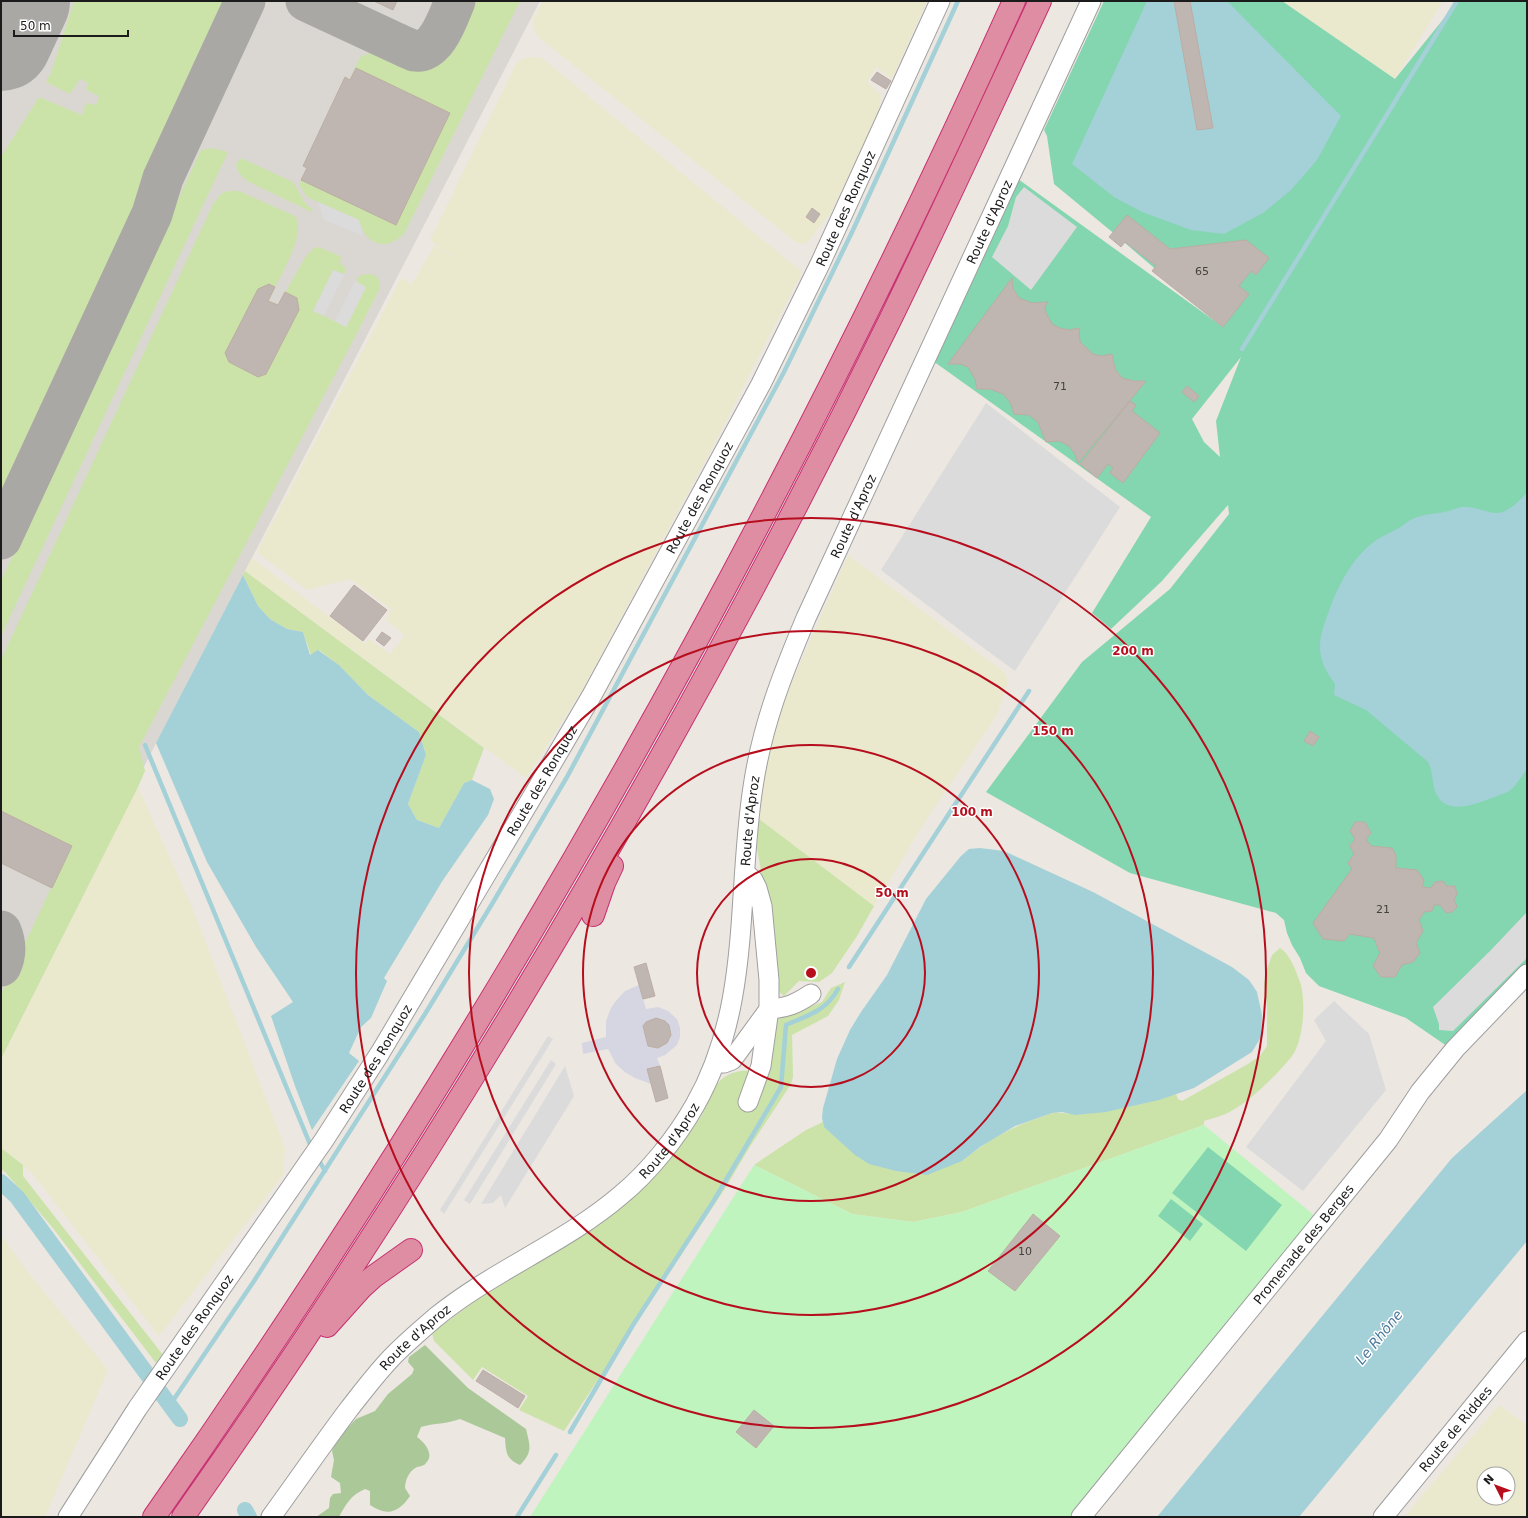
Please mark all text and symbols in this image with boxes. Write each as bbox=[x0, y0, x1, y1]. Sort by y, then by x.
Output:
scale bar bbox=[14, 12, 128, 38]
text: 50 m bbox=[20, 19, 51, 33]
street label: Route des Ronquoz bbox=[813, 149, 879, 269]
street label: Route d'Aproz bbox=[964, 178, 1015, 267]
house number: 65 bbox=[1195, 265, 1209, 278]
house number: 71 bbox=[1053, 380, 1067, 393]
street label: Route des Ronquoz bbox=[663, 439, 736, 556]
street label: Route d'Aproz bbox=[828, 472, 879, 561]
text: 200 m bbox=[1112, 644, 1154, 658]
street label: Route des Ronquoz bbox=[504, 723, 580, 839]
text: 150 m bbox=[1032, 724, 1074, 738]
street label: Route d'Aproz bbox=[738, 774, 763, 867]
text: 100 m bbox=[951, 805, 993, 819]
text: 50 m bbox=[875, 886, 909, 900]
house number: 21 bbox=[1376, 903, 1390, 916]
centre of rings bbox=[804, 966, 818, 980]
street label: Route des Ronquoz bbox=[336, 1002, 415, 1116]
street label: Route d'Aproz bbox=[636, 1100, 703, 1182]
street label: Promenade des Berges bbox=[1250, 1181, 1357, 1307]
house number: 10 bbox=[1018, 1245, 1032, 1258]
street label: Route des Ronquoz bbox=[153, 1272, 236, 1383]
street label: Route d'Aproz bbox=[377, 1301, 454, 1374]
water label: Le Rhône bbox=[1352, 1307, 1406, 1367]
street label: Route de Riddes bbox=[1416, 1383, 1495, 1475]
north arrow bbox=[1476, 1466, 1516, 1506]
text: N bbox=[1481, 1472, 1497, 1487]

